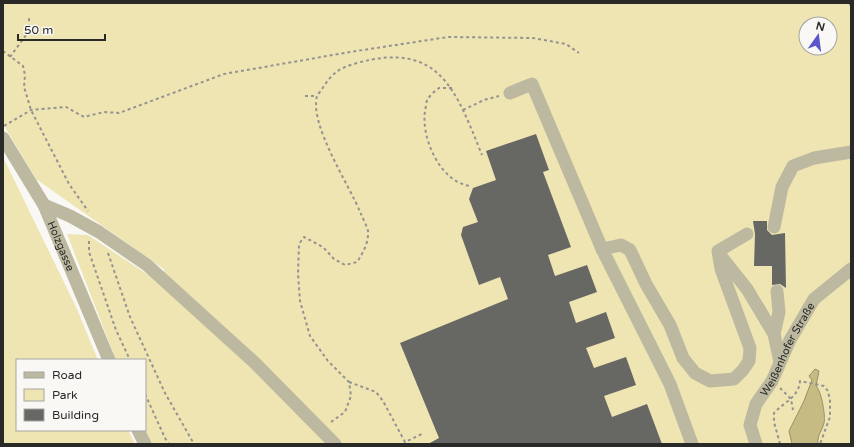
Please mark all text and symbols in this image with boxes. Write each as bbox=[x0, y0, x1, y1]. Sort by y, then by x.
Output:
scale bar bbox=[18, 16, 105, 42]
north arrow bbox=[798, 16, 838, 56]
text: N bbox=[814, 19, 826, 34]
text: 50 m bbox=[24, 23, 53, 37]
street label: Holzgasse bbox=[45, 219, 77, 273]
street label: Weißenhofer Straße bbox=[757, 300, 817, 398]
legend bbox=[16, 359, 146, 431]
text: Road bbox=[52, 368, 82, 382]
text: Park bbox=[52, 388, 78, 402]
text: Building bbox=[52, 408, 99, 422]

